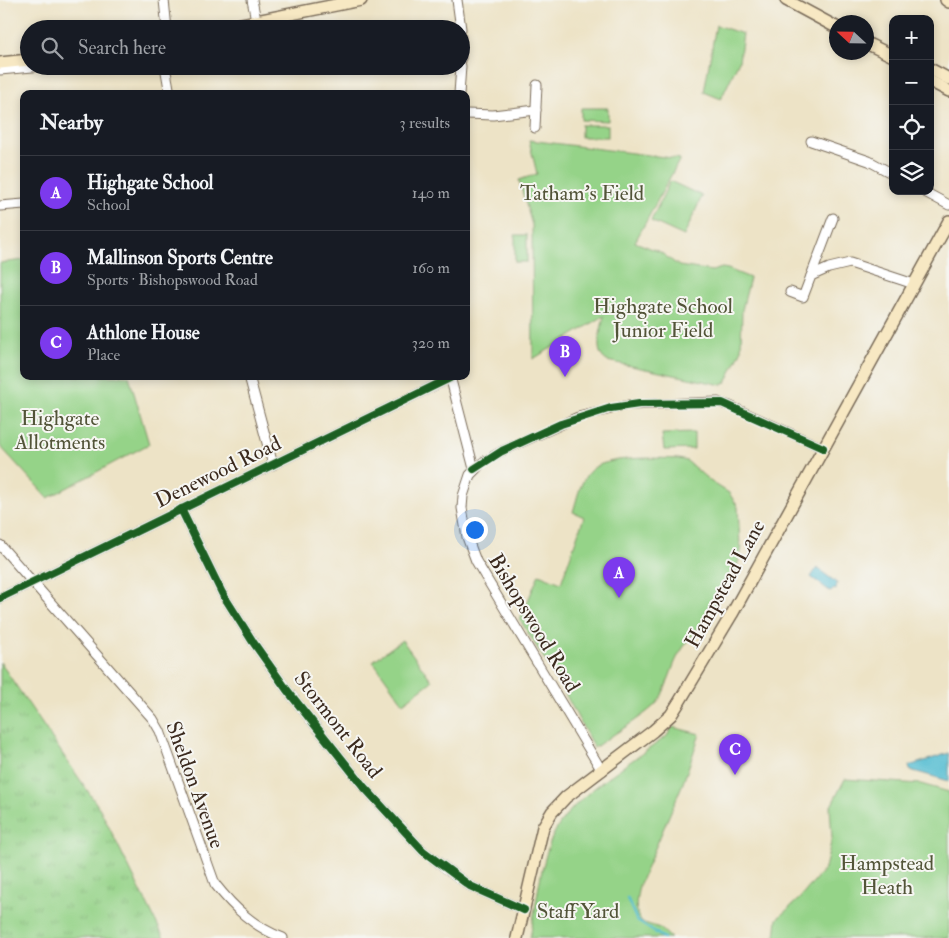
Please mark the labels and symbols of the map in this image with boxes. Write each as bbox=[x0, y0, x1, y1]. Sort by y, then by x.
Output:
north arrow bbox=[829, 15, 874, 60]
park label: Tatham's Field bbox=[520, 180, 645, 207]
park label: Highgate School Junior Field bbox=[593, 293, 734, 344]
pin: B bbox=[549, 336, 581, 377]
park label: Highgate Allotments bbox=[14, 405, 105, 456]
street label: Denewood Road bbox=[150, 430, 286, 514]
street label: Hampstead Lane bbox=[679, 515, 771, 653]
your location bbox=[462, 517, 488, 543]
street label: Bishopswood Road bbox=[482, 549, 586, 698]
pin: A bbox=[603, 557, 635, 598]
street label: Stormont Road bbox=[288, 666, 389, 784]
street label: Sheldon Avenue bbox=[160, 718, 231, 852]
pin: C bbox=[719, 734, 751, 775]
park label: Hampstead Heath bbox=[840, 850, 935, 901]
park label: Staff Yard bbox=[537, 898, 620, 925]

